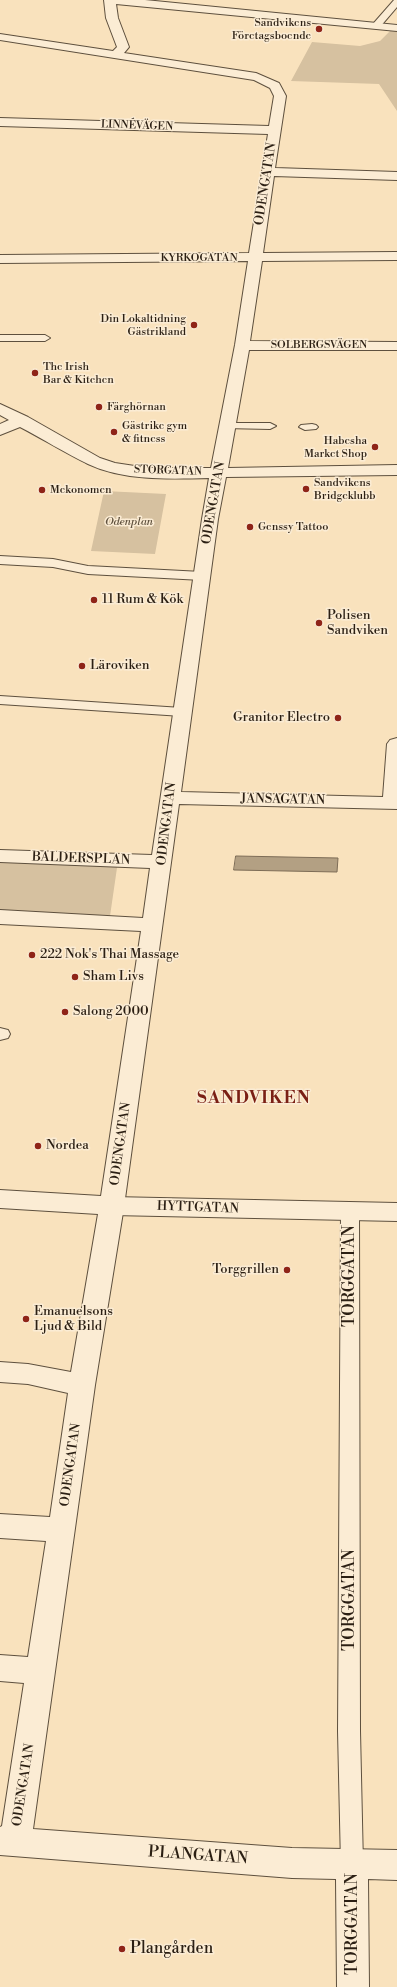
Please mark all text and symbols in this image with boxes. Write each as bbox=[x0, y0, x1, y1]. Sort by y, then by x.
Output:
place label: Sandvikens Företagsboende bbox=[232, 16, 311, 42]
marker: Sandvikens Företagsboende bbox=[314, 24, 324, 34]
street label: LINNÉVÄGEN bbox=[101, 118, 173, 134]
street label: ODENGATAN bbox=[252, 141, 280, 227]
street label: KYRKOGATAN bbox=[160, 251, 238, 265]
place label: Din Lokaltidning Gästrikland bbox=[100, 312, 186, 338]
marker: Din Lokaltidning Gästrikland bbox=[189, 320, 199, 330]
street label: SOLBERGSVÄGEN bbox=[271, 338, 367, 352]
place label: The Irish Bar & Kitchen bbox=[43, 360, 114, 386]
marker: The Irish Bar & Kitchen bbox=[30, 368, 40, 378]
place label: Färghörnan bbox=[107, 400, 166, 414]
marker: Färghörnan bbox=[94, 402, 104, 412]
place label: Gästrike gym & fitness bbox=[122, 419, 187, 445]
marker: Gästrike gym & fitness bbox=[109, 427, 119, 437]
place label: Habesha Market Shop bbox=[304, 434, 367, 460]
marker: Habesha Market Shop bbox=[370, 442, 380, 452]
street label: ODENGATAN bbox=[199, 460, 229, 546]
street label: STORGATAN bbox=[134, 463, 202, 479]
place label: Sandvikens Bridgeklubb bbox=[314, 476, 376, 502]
place label: Mekonomen bbox=[50, 483, 112, 497]
marker: Sandvikens Bridgeklubb bbox=[301, 484, 311, 494]
marker: Mekonomen bbox=[37, 485, 47, 495]
park label: Odenplan bbox=[105, 515, 153, 529]
place label: Genssy Tattoo bbox=[258, 520, 328, 534]
marker: Genssy Tattoo bbox=[245, 522, 255, 532]
place label: 11 Rum & Kök bbox=[102, 592, 183, 608]
marker: 11 Rum & Kök bbox=[89, 595, 99, 605]
place label: Polisen Sandviken bbox=[327, 608, 388, 639]
marker: Polisen Sandviken bbox=[314, 618, 324, 628]
place label: Läroviken bbox=[90, 658, 149, 674]
marker: Läroviken bbox=[77, 661, 87, 671]
place label: Granitor Electro bbox=[233, 710, 330, 726]
marker: Granitor Electro bbox=[333, 713, 343, 723]
street label: ODENGATAN bbox=[154, 781, 180, 867]
street label: JANSAGATAN bbox=[241, 791, 325, 809]
street label: BALDERSPLAN bbox=[32, 849, 130, 869]
place label: 222 Nok's Thai Massage bbox=[40, 947, 179, 963]
marker: 222 Nok's Thai Massage bbox=[27, 950, 37, 960]
place label: Sham Livs bbox=[83, 969, 144, 985]
marker: Sham Livs bbox=[70, 972, 80, 982]
place label: Salong 2000 bbox=[73, 1004, 149, 1020]
marker: Salong 2000 bbox=[60, 1007, 70, 1017]
district label: SANDVIKEN bbox=[197, 1089, 311, 1109]
street label: ODENGATAN bbox=[107, 1101, 135, 1187]
place label: Nordea bbox=[46, 1138, 89, 1154]
marker: Nordea bbox=[33, 1141, 43, 1151]
street label: HYTTGATAN bbox=[157, 1199, 239, 1217]
street label: TORGGATAN bbox=[340, 1225, 360, 1327]
place label: Torggrillen bbox=[212, 1262, 279, 1278]
marker: Torggrillen bbox=[282, 1265, 292, 1275]
place label: Emanuelsons Ljud & Bild bbox=[34, 1304, 113, 1335]
marker: Emanuelsons Ljud & Bild bbox=[21, 1314, 31, 1324]
street label: ODENGATAN bbox=[57, 1422, 85, 1508]
street label: TORGGATAN bbox=[340, 1549, 360, 1651]
street label: ODENGATAN bbox=[10, 1742, 38, 1828]
street label: PLANGATAN bbox=[147, 1843, 249, 1869]
street label: TORGGATAN bbox=[343, 1873, 363, 1975]
place label: Plangården bbox=[130, 1939, 213, 1959]
marker: Plangården bbox=[117, 1944, 127, 1954]

